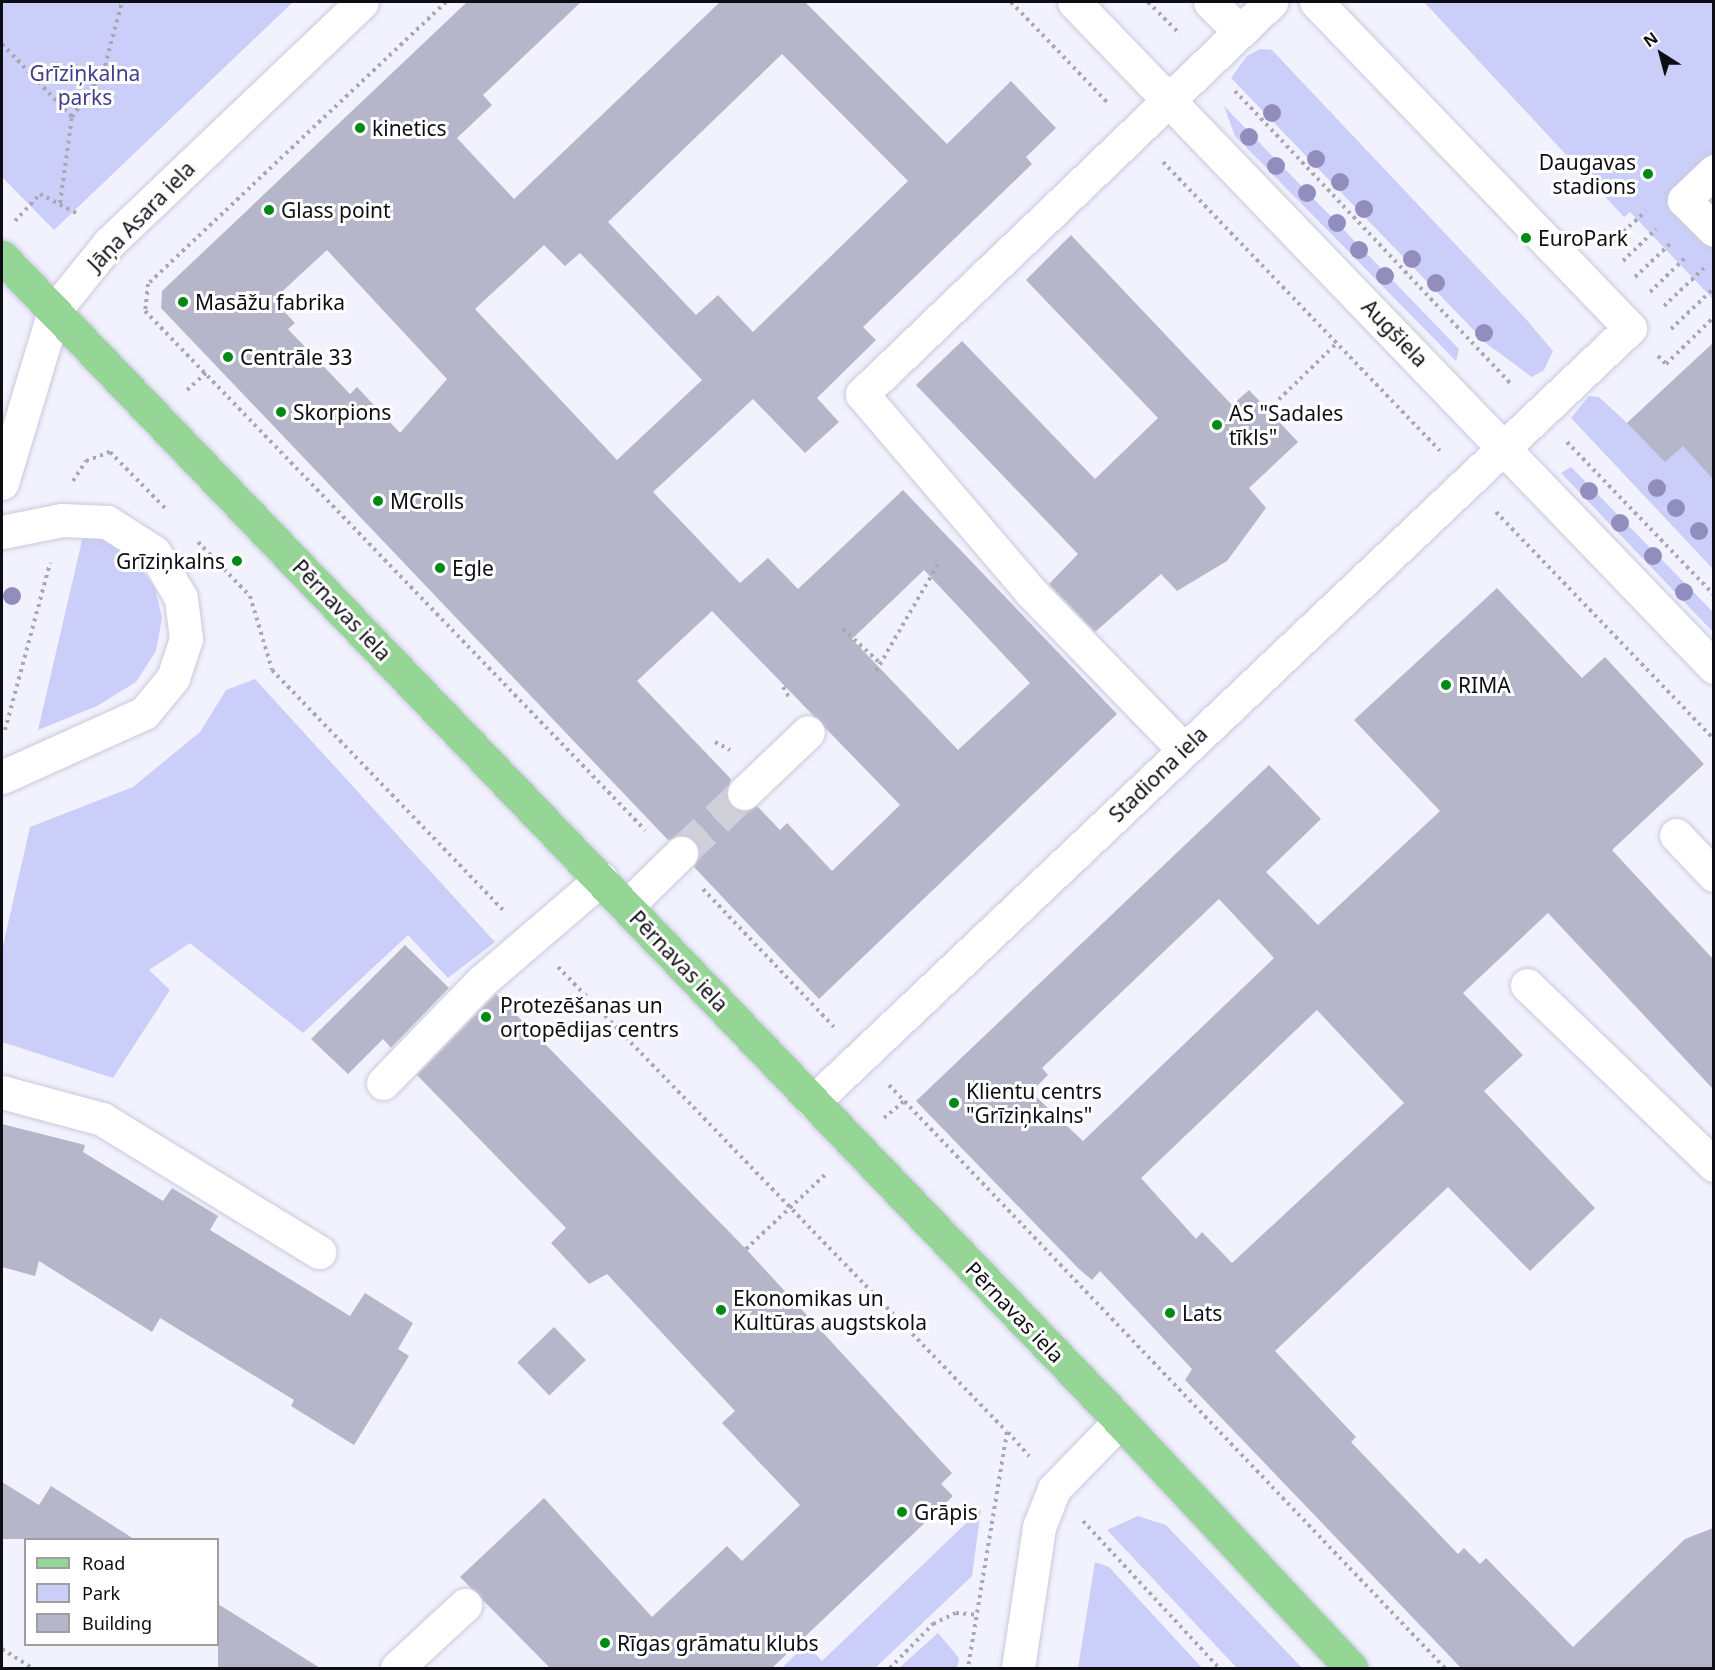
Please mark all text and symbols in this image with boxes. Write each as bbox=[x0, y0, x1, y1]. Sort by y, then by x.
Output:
north arrow bbox=[1631, 24, 1691, 84]
text: N bbox=[1639, 27, 1662, 52]
park label: Grīziņkalna parks bbox=[30, 60, 140, 110]
place label: kinetics bbox=[372, 115, 447, 141]
marker: kinetics bbox=[353, 121, 367, 135]
place label: Daugavas stadions bbox=[1539, 149, 1636, 199]
street label: Jāņa Asara iela bbox=[82, 156, 200, 276]
marker: Daugavas stadions bbox=[1641, 167, 1655, 181]
place label: Glass point bbox=[281, 197, 391, 223]
marker: Glass point bbox=[262, 203, 276, 217]
place label: EuroPark bbox=[1538, 225, 1628, 251]
marker: EuroPark bbox=[1519, 231, 1533, 245]
place label: Masāžu fabrika bbox=[195, 289, 345, 315]
street label: Augšiela bbox=[1357, 294, 1433, 372]
marker: Masāžu fabrika bbox=[176, 295, 190, 309]
place label: Centrāle 33 bbox=[240, 344, 352, 370]
marker: Centrāle 33 bbox=[221, 350, 235, 364]
place label: Skorpions bbox=[293, 399, 391, 425]
place label: AS "Sadales tīkls" bbox=[1229, 400, 1343, 450]
marker: Skorpions bbox=[274, 405, 288, 419]
marker: AS "Sadales tīkls" bbox=[1210, 418, 1224, 432]
place label: MCrolls bbox=[390, 488, 464, 514]
marker: MCrolls bbox=[371, 494, 385, 508]
place label: Grīziņkalns bbox=[116, 548, 225, 574]
marker: Grīziņkalns bbox=[230, 554, 244, 568]
street label: Pērnavas iela bbox=[288, 554, 396, 666]
place label: Egle bbox=[452, 555, 494, 581]
marker: Egle bbox=[433, 561, 447, 575]
place label: RIMA bbox=[1458, 672, 1511, 698]
marker: RIMA bbox=[1439, 678, 1453, 692]
street label: Stadiona iela bbox=[1104, 721, 1212, 827]
street label: Pērnavas iela bbox=[625, 905, 733, 1017]
place label: Protezēšanas un ortopēdijas centrs bbox=[500, 992, 679, 1042]
marker: Protezēšanas un ortopēdijas centrs bbox=[477, 1008, 495, 1026]
place label: Klientu centrs "Grīziņkalns" bbox=[966, 1078, 1102, 1128]
marker: Klientu centrs "Grīziņkalns" bbox=[947, 1096, 961, 1110]
street label: Pērnavas iela bbox=[961, 1256, 1069, 1368]
place label: Ekonomikas un Kultūras augstskola bbox=[733, 1285, 927, 1335]
place label: Lats bbox=[1182, 1300, 1222, 1326]
marker: Ekonomikas un Kultūras augstskola bbox=[714, 1303, 728, 1317]
marker: Lats bbox=[1163, 1306, 1177, 1320]
place label: Grāpis bbox=[914, 1499, 978, 1525]
marker: Grāpis bbox=[895, 1505, 909, 1519]
legend bbox=[24, 1538, 219, 1646]
text: Road bbox=[82, 1551, 125, 1575]
text: Park bbox=[82, 1581, 120, 1605]
text: Building bbox=[82, 1611, 152, 1635]
place label: Rīgas grāmatu klubs bbox=[617, 1630, 819, 1656]
marker: Rīgas grāmatu klubs bbox=[598, 1636, 612, 1650]

